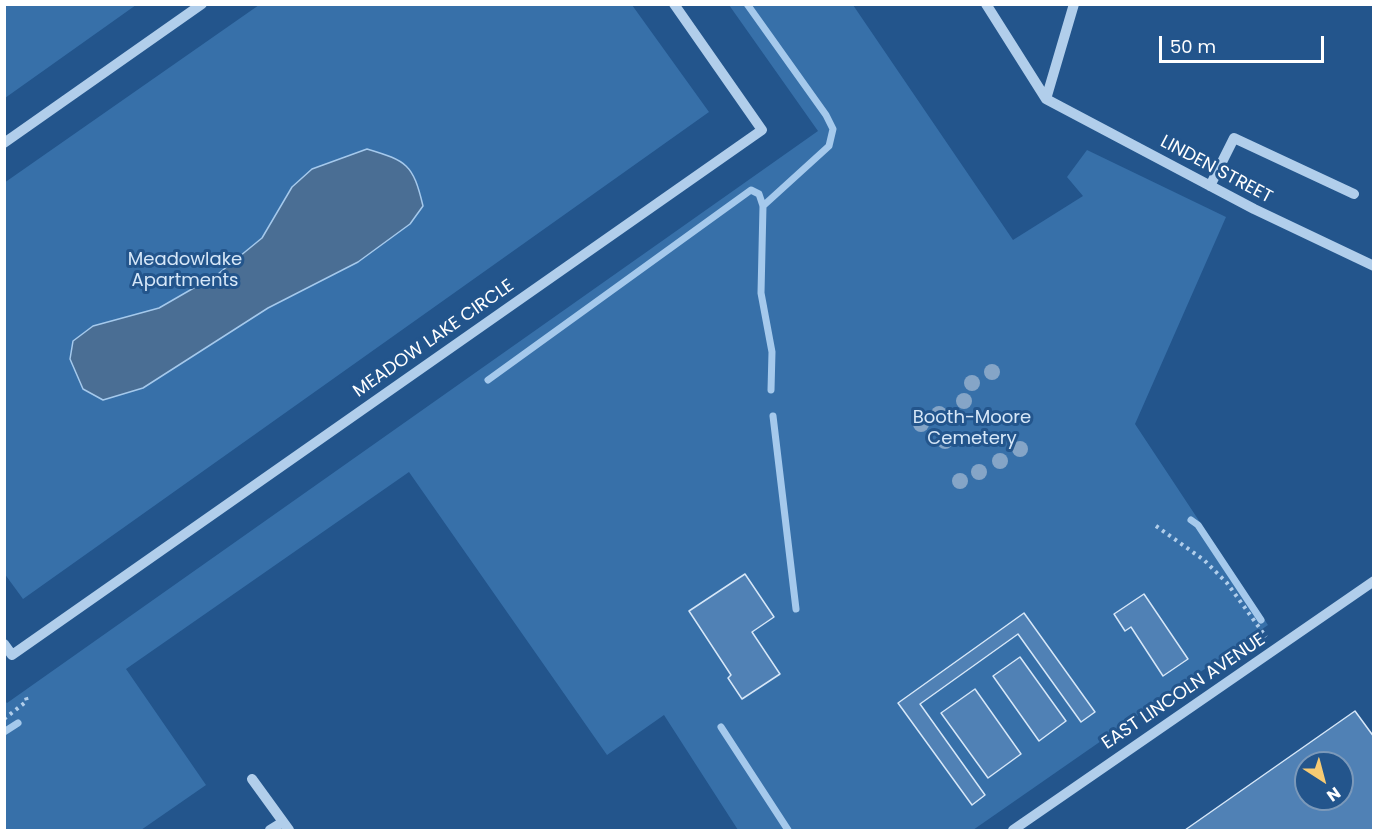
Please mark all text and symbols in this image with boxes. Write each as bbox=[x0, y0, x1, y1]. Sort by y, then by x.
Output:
scale bar bbox=[1162, 24, 1327, 62]
text: 50 m bbox=[1170, 34, 1216, 59]
street label: LINDEN STREET bbox=[1156, 131, 1276, 209]
park label: Meadowlake Apartments bbox=[128, 249, 242, 292]
street label: MEADOW LAKE CIRCLE bbox=[350, 275, 518, 403]
park label: Booth-Moore Cemetery bbox=[913, 407, 1031, 450]
street label: EAST LINCOLN AVENUE bbox=[1098, 629, 1270, 755]
north arrow bbox=[1294, 751, 1354, 811]
text: N bbox=[1322, 782, 1345, 807]

